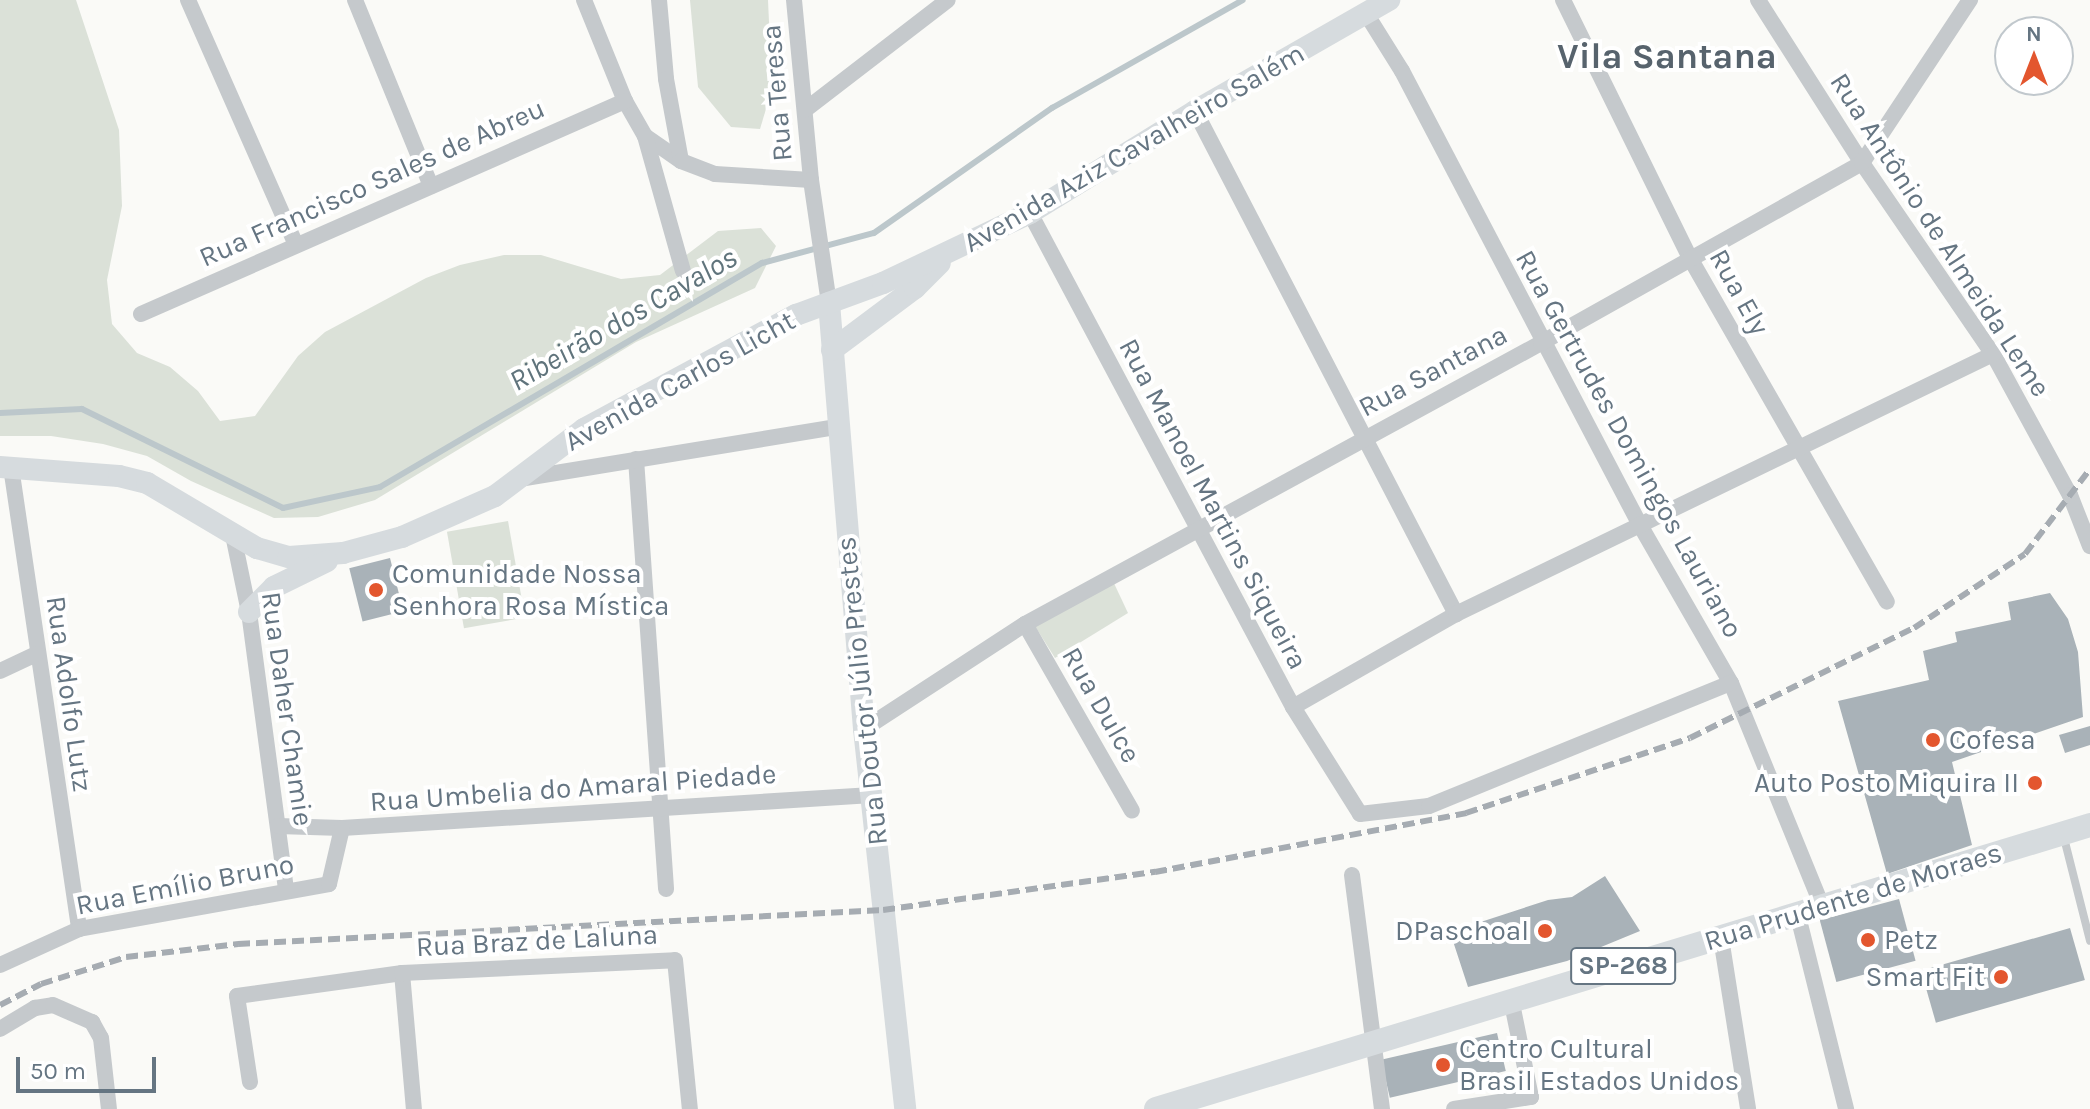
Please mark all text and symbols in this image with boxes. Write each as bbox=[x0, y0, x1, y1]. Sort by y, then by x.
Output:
north arrow bbox=[1994, 16, 2074, 96]
text: N bbox=[2026, 21, 2042, 47]
street label: Rua Teresa bbox=[754, 23, 800, 163]
district label: Vila Santana bbox=[1557, 35, 1777, 79]
street label: Avenida Aziz Cavalheiro Salém bbox=[958, 36, 1310, 260]
street label: Rua Antônio de Almeida Leme bbox=[1823, 67, 2057, 403]
street label: Rua Francisco Sales de Abreu bbox=[194, 91, 550, 275]
water label: Ribeirão dos Cavalos bbox=[503, 239, 743, 399]
street label: Rua Ely bbox=[1702, 243, 1776, 341]
street label: Rua Gertrudes Domingos Lauriano bbox=[1508, 244, 1750, 644]
street label: Avenida Carlos Licht bbox=[559, 304, 801, 458]
street label: Rua Santana bbox=[1353, 318, 1513, 424]
street label: Rua Manoel Martins Siqueira bbox=[1111, 333, 1315, 675]
street label: Rua Doutor Júlio Prestes bbox=[829, 535, 895, 847]
place label: Comunidade Nossa Senhora Rosa Mística bbox=[392, 557, 669, 623]
marker: Comunidade Nossa Senhora Rosa Mística bbox=[367, 581, 385, 599]
street label: Rua Daher Chamie bbox=[254, 590, 320, 828]
street label: Rua Adolfo Lutz bbox=[39, 594, 99, 794]
street label: Rua Dulce bbox=[1054, 641, 1148, 769]
place label: Cofesa bbox=[1949, 723, 2036, 757]
marker: Cofesa bbox=[1924, 731, 1942, 749]
street label: Rua Umbelia do Amaral Piedade bbox=[369, 757, 777, 819]
place label: Auto Posto Miquira II bbox=[1754, 766, 2019, 800]
marker: Auto Posto Miquira II bbox=[2026, 774, 2044, 792]
street label: Rua Prudente de Moraes bbox=[1700, 836, 2006, 958]
street label: Rua Emílio Bruno bbox=[73, 847, 297, 923]
place label: DPaschoal bbox=[1395, 914, 1529, 948]
street label: Rua Braz de Laluna bbox=[415, 918, 659, 964]
marker: DPaschoal bbox=[1536, 922, 1554, 940]
place label: Petz bbox=[1884, 923, 1938, 957]
marker: Petz bbox=[1859, 931, 1877, 949]
road number: SP-268 bbox=[1569, 944, 1677, 988]
place label: Smart Fit bbox=[1866, 960, 1985, 994]
marker: Smart Fit bbox=[1992, 968, 2010, 986]
place label: Centro Cultural Brasil Estados Unidos bbox=[1459, 1032, 1739, 1098]
scale bar bbox=[20, 1041, 160, 1091]
marker: Centro Cultural Brasil Estados Unidos bbox=[1434, 1056, 1452, 1074]
text: 50 m bbox=[30, 1057, 86, 1085]

